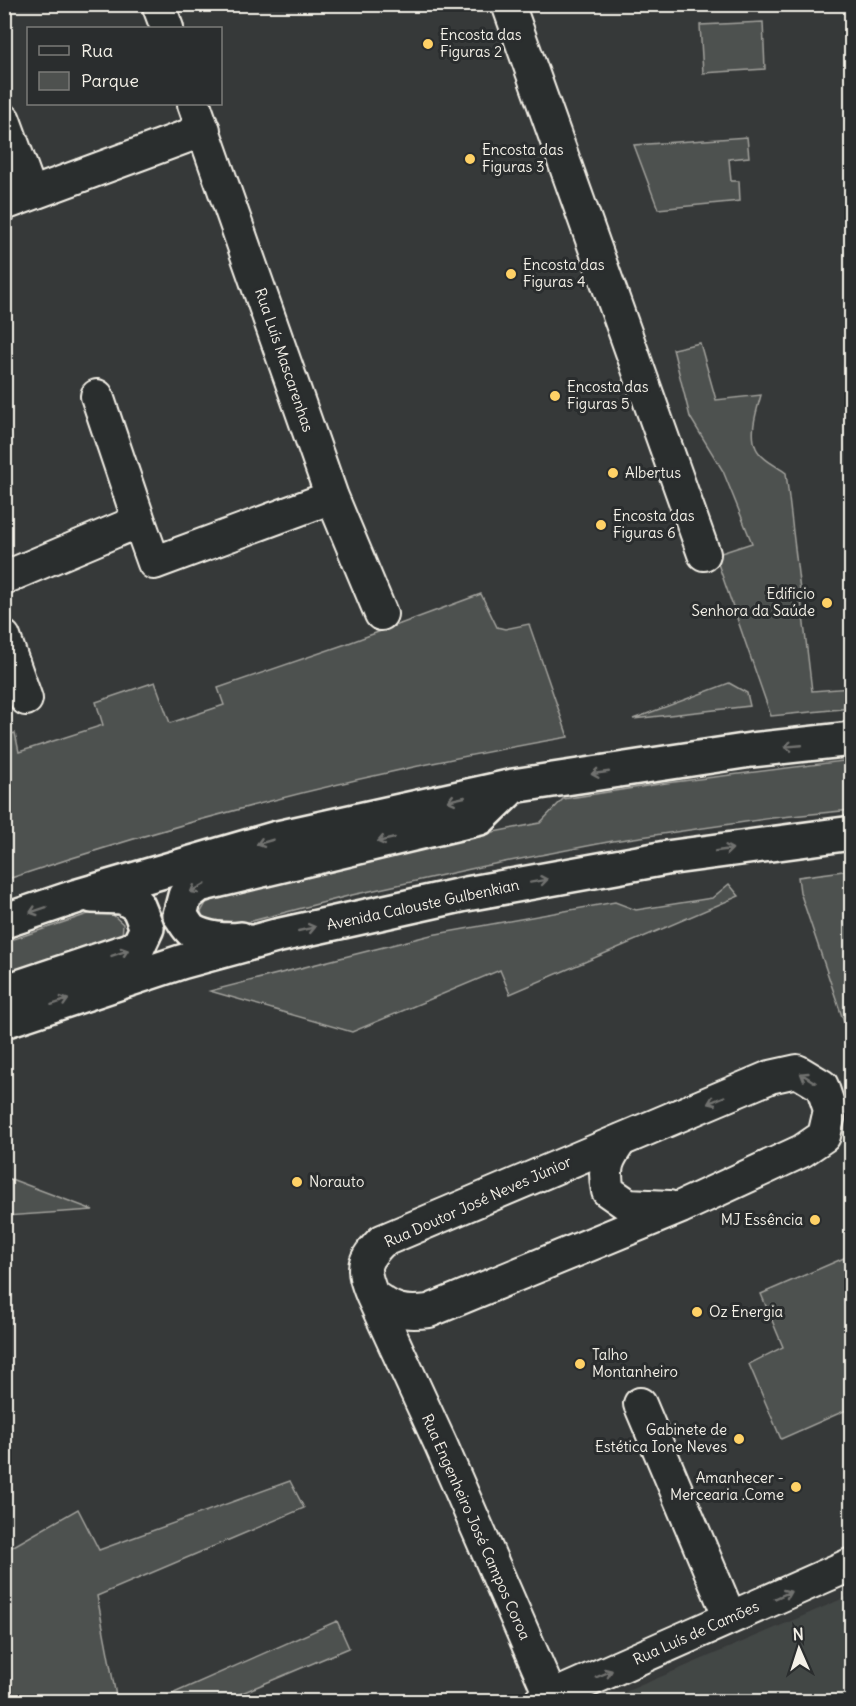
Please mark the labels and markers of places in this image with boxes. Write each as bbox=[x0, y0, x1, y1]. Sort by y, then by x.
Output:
place label: Encosta das Figuras 2 bbox=[440, 25, 522, 61]
marker: Encosta das Figuras 2 bbox=[421, 37, 435, 51]
place label: Encosta das Figuras 3 bbox=[482, 140, 564, 176]
marker: Encosta das Figuras 3 bbox=[463, 152, 477, 166]
place label: Encosta das Figuras 4 bbox=[523, 255, 605, 291]
marker: Encosta das Figuras 4 bbox=[504, 267, 518, 281]
place label: Encosta das Figuras 5 bbox=[567, 377, 649, 413]
marker: Encosta das Figuras 5 bbox=[548, 389, 562, 403]
place label: Albertus bbox=[625, 463, 681, 482]
marker: Albertus bbox=[606, 466, 620, 480]
place label: Encosta das Figuras 6 bbox=[613, 506, 695, 542]
marker: Encosta das Figuras 6 bbox=[594, 518, 608, 532]
place label: Edificio Senhora da Saúde bbox=[691, 584, 815, 620]
marker: Edificio Senhora da Saúde bbox=[820, 596, 834, 610]
place label: Norauto bbox=[309, 1172, 364, 1191]
marker: Norauto bbox=[290, 1175, 304, 1189]
place label: MJ Essência bbox=[721, 1210, 803, 1229]
marker: MJ Essência bbox=[808, 1213, 822, 1227]
place label: Oz Energia bbox=[709, 1302, 784, 1321]
marker: Oz Energia bbox=[690, 1305, 704, 1319]
place label: Talho Montanheiro bbox=[592, 1345, 678, 1381]
marker: Talho Montanheiro bbox=[573, 1357, 587, 1371]
place label: Gabinete de Estética Ione Neves bbox=[595, 1420, 727, 1456]
marker: Gabinete de Estética Ione Neves bbox=[732, 1432, 746, 1446]
place label: Amanhecer - Mercearia .Come bbox=[670, 1468, 784, 1504]
marker: Amanhecer - Mercearia .Come bbox=[789, 1480, 803, 1494]

